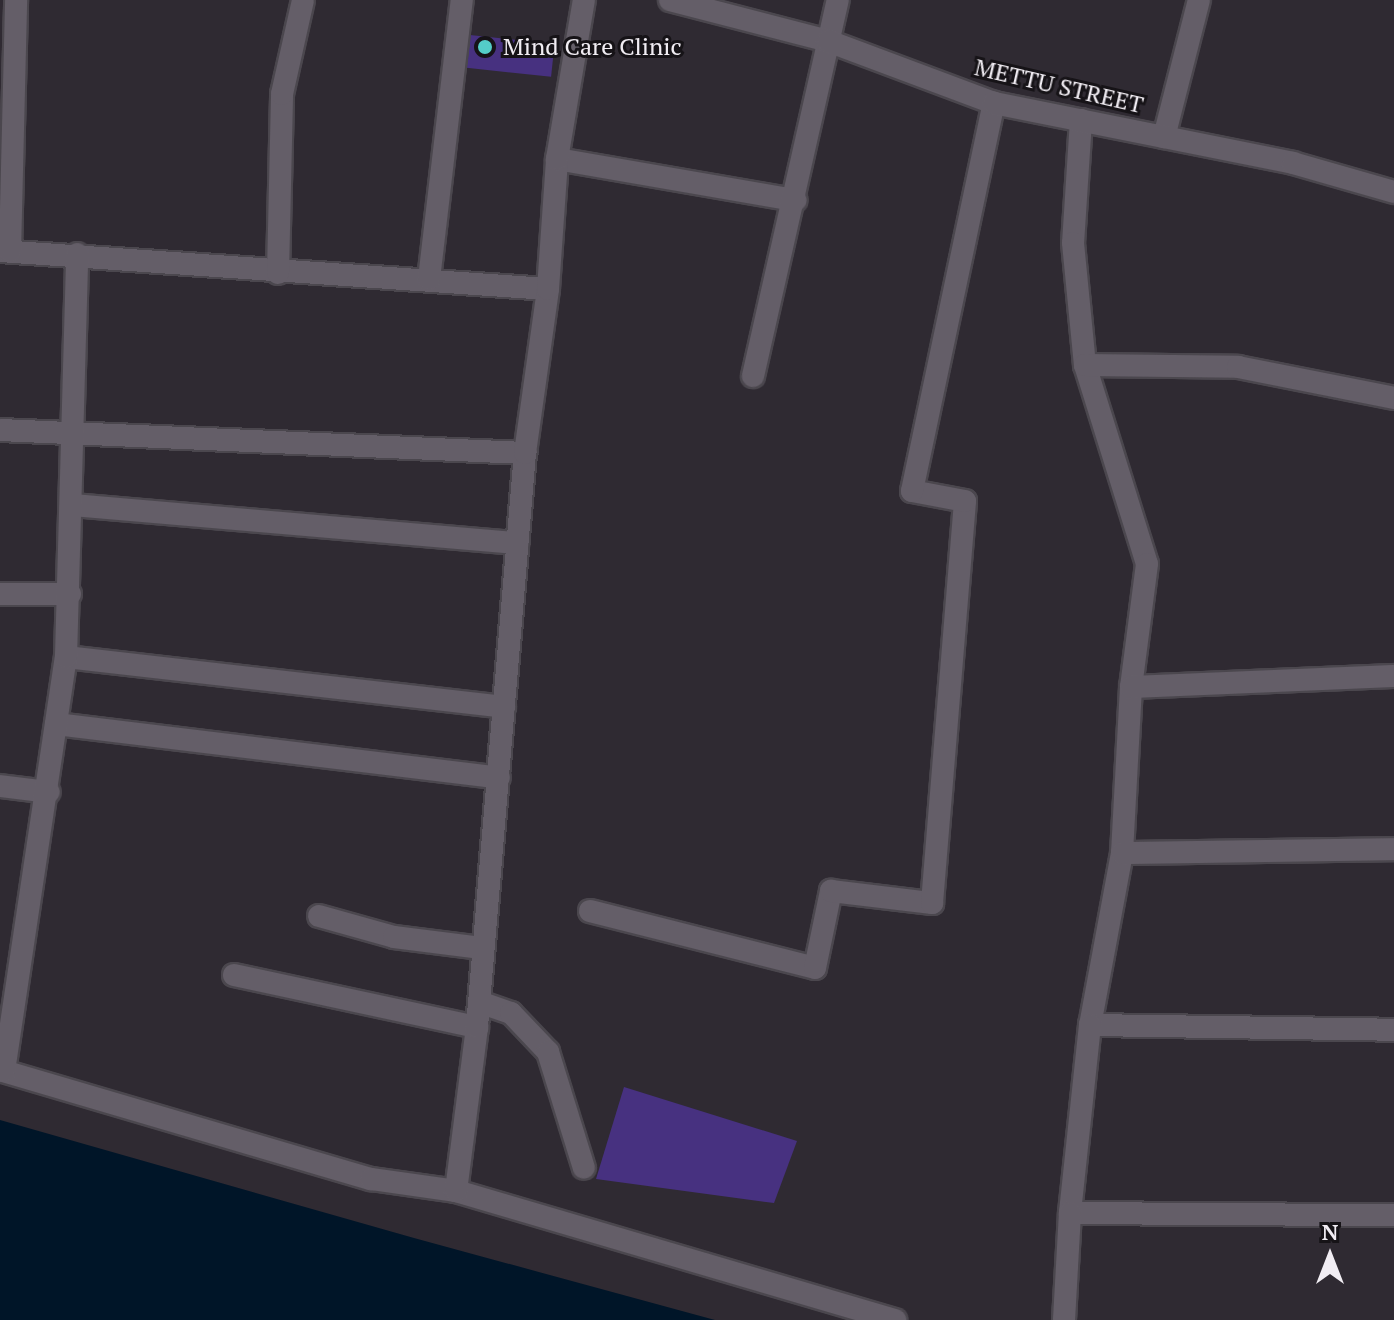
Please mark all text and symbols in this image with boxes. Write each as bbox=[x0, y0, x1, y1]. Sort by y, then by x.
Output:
place label: Mind Care Clinic bbox=[503, 33, 682, 61]
marker: Mind Care Clinic bbox=[474, 36, 496, 58]
street label: METTU STREET bbox=[972, 53, 1146, 119]
north arrow bbox=[1290, 1216, 1370, 1296]
text: N bbox=[1322, 1217, 1338, 1246]

